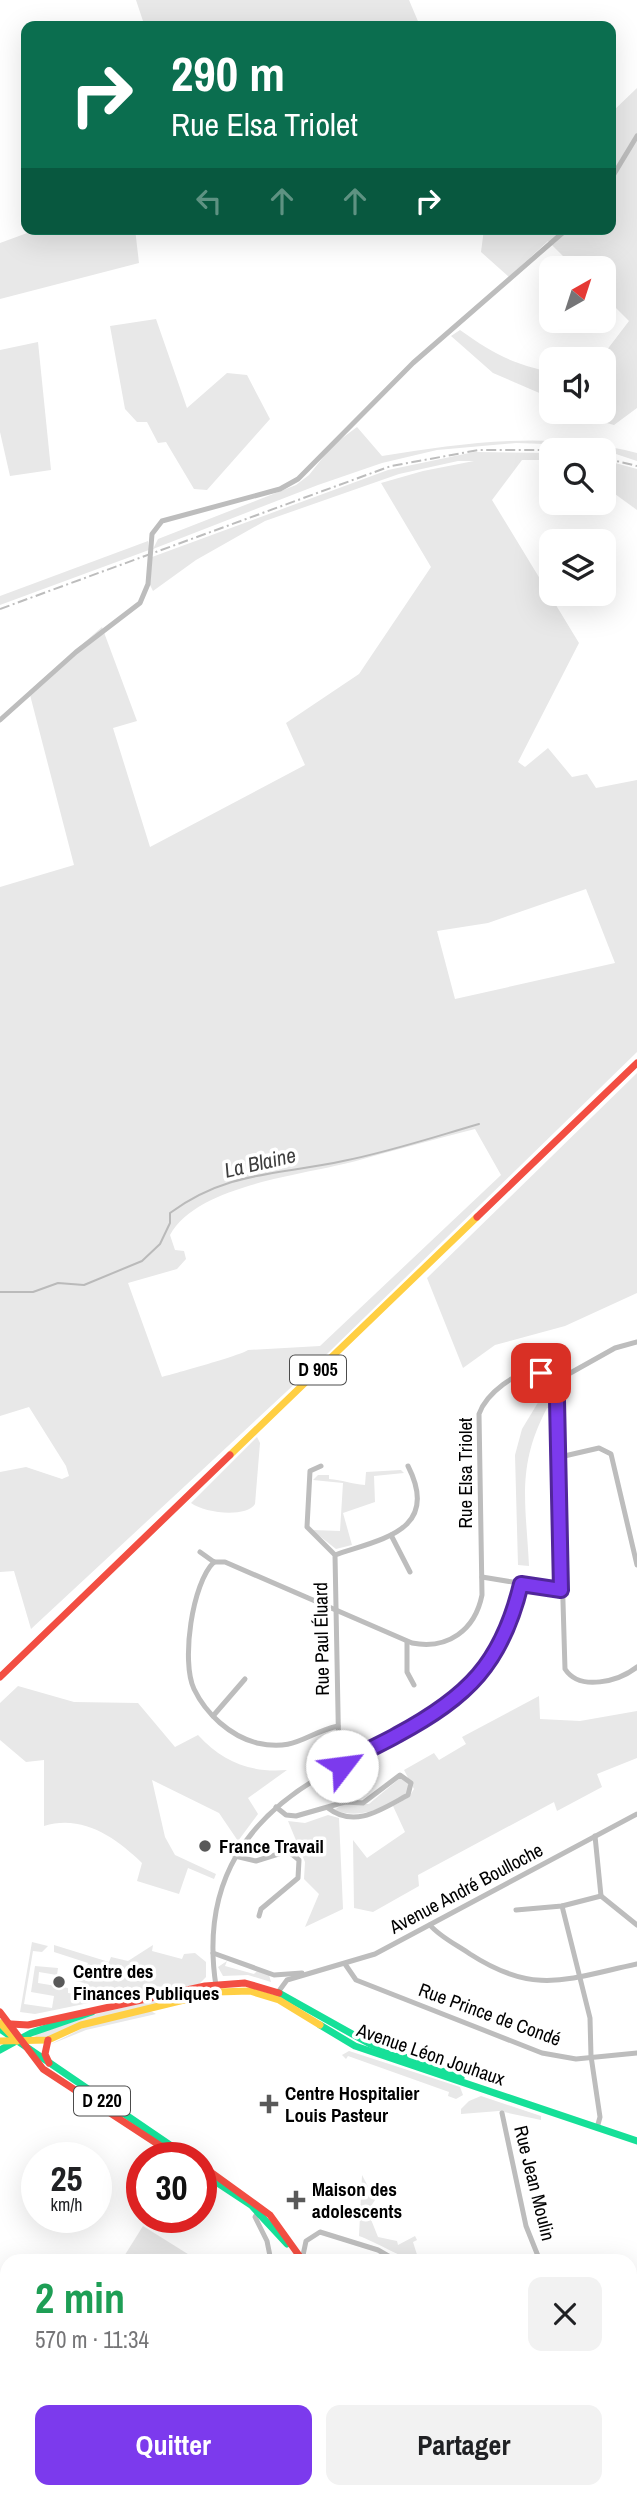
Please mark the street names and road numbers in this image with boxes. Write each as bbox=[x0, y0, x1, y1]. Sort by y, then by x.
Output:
road number: D 905 bbox=[290, 1356, 346, 1385]
street label: Rue Elsa Triolet bbox=[452, 1417, 478, 1528]
street label: Rue Paul Éluard bbox=[307, 1582, 335, 1696]
street label: Avenue André Boulloche bbox=[384, 1837, 547, 1940]
street label: Rue Prince de Condé bbox=[415, 1976, 565, 2052]
street label: Avenue Léon Jouhaux bbox=[353, 2016, 509, 2092]
road number: D 220 bbox=[74, 2087, 130, 2116]
street label: Rue Jean Moulin bbox=[508, 2123, 562, 2243]

